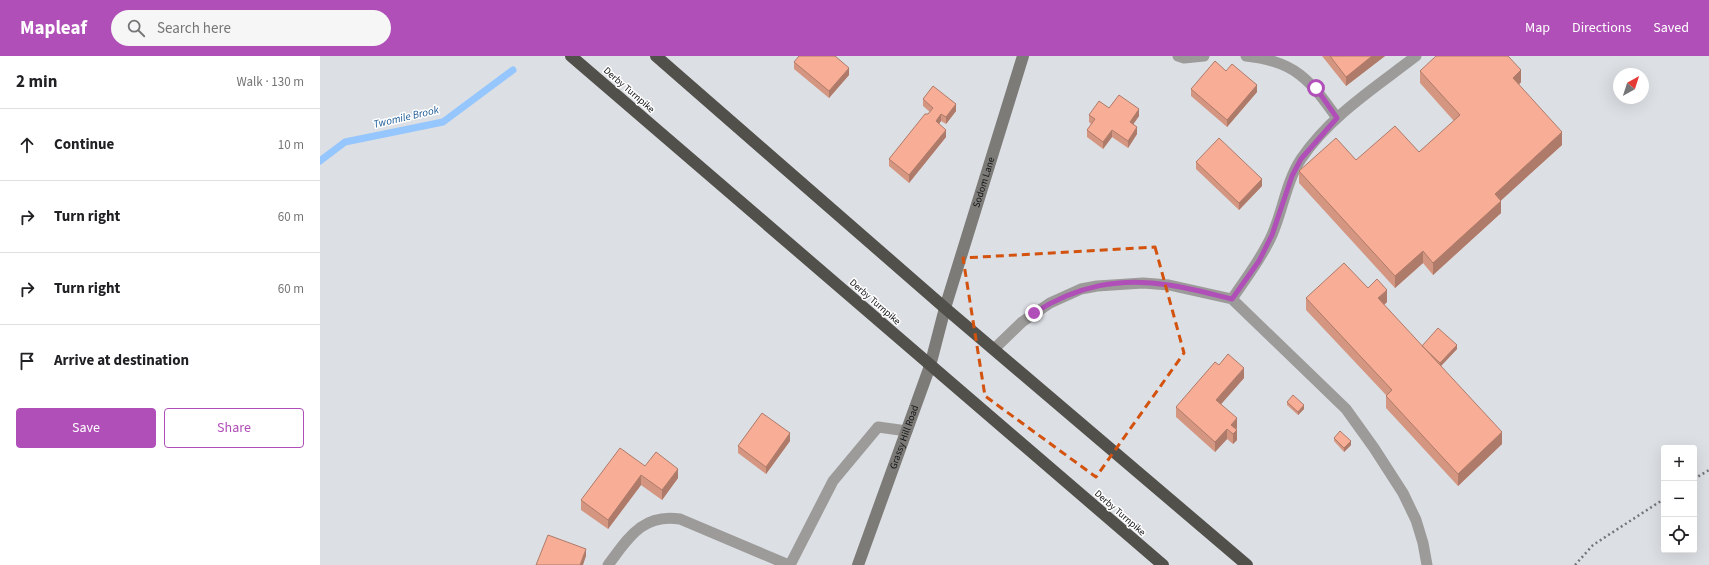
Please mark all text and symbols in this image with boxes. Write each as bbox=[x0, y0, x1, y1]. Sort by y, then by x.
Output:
search box bbox=[111, 10, 391, 46]
text: Mapleaf bbox=[20, 15, 87, 42]
icon: search bbox=[125, 17, 147, 39]
text: Search here bbox=[157, 18, 231, 39]
text: Map bbox=[1525, 18, 1550, 38]
text: Directions bbox=[1572, 18, 1631, 38]
text: Saved bbox=[1653, 18, 1689, 38]
street label: Derby Turnpike bbox=[600, 64, 658, 116]
north arrow bbox=[1613, 68, 1649, 104]
text: 2 min bbox=[16, 70, 57, 94]
text: Walk · 130 m bbox=[236, 73, 304, 91]
route start bbox=[1307, 79, 1325, 97]
water label: Twomile Brook bbox=[372, 102, 441, 132]
icon: ahead bbox=[16, 134, 38, 156]
text: Continue bbox=[54, 134, 114, 155]
text: 10 m bbox=[278, 136, 304, 154]
street label: Sodom Lane bbox=[969, 155, 998, 210]
icon: right bbox=[16, 206, 38, 228]
text: Turn right bbox=[54, 206, 120, 227]
text: 60 m bbox=[278, 208, 304, 226]
street label: Derby Turnpike bbox=[846, 276, 904, 328]
icon: right bbox=[16, 278, 38, 300]
text: Turn right bbox=[54, 278, 120, 299]
text: 60 m bbox=[278, 280, 304, 298]
route end bbox=[1025, 304, 1043, 322]
icon: arrive bbox=[16, 350, 38, 372]
text: Arrive at destination bbox=[54, 350, 189, 371]
street label: Grassy Hill Road bbox=[886, 403, 922, 471]
button: Save bbox=[16, 408, 156, 448]
button: Share bbox=[164, 408, 304, 448]
map controls bbox=[1661, 445, 1697, 553]
button: + bbox=[1661, 445, 1697, 481]
button: − bbox=[1661, 481, 1697, 517]
street label: Derby Turnpike bbox=[1091, 487, 1149, 539]
button: locate bbox=[1661, 517, 1697, 553]

